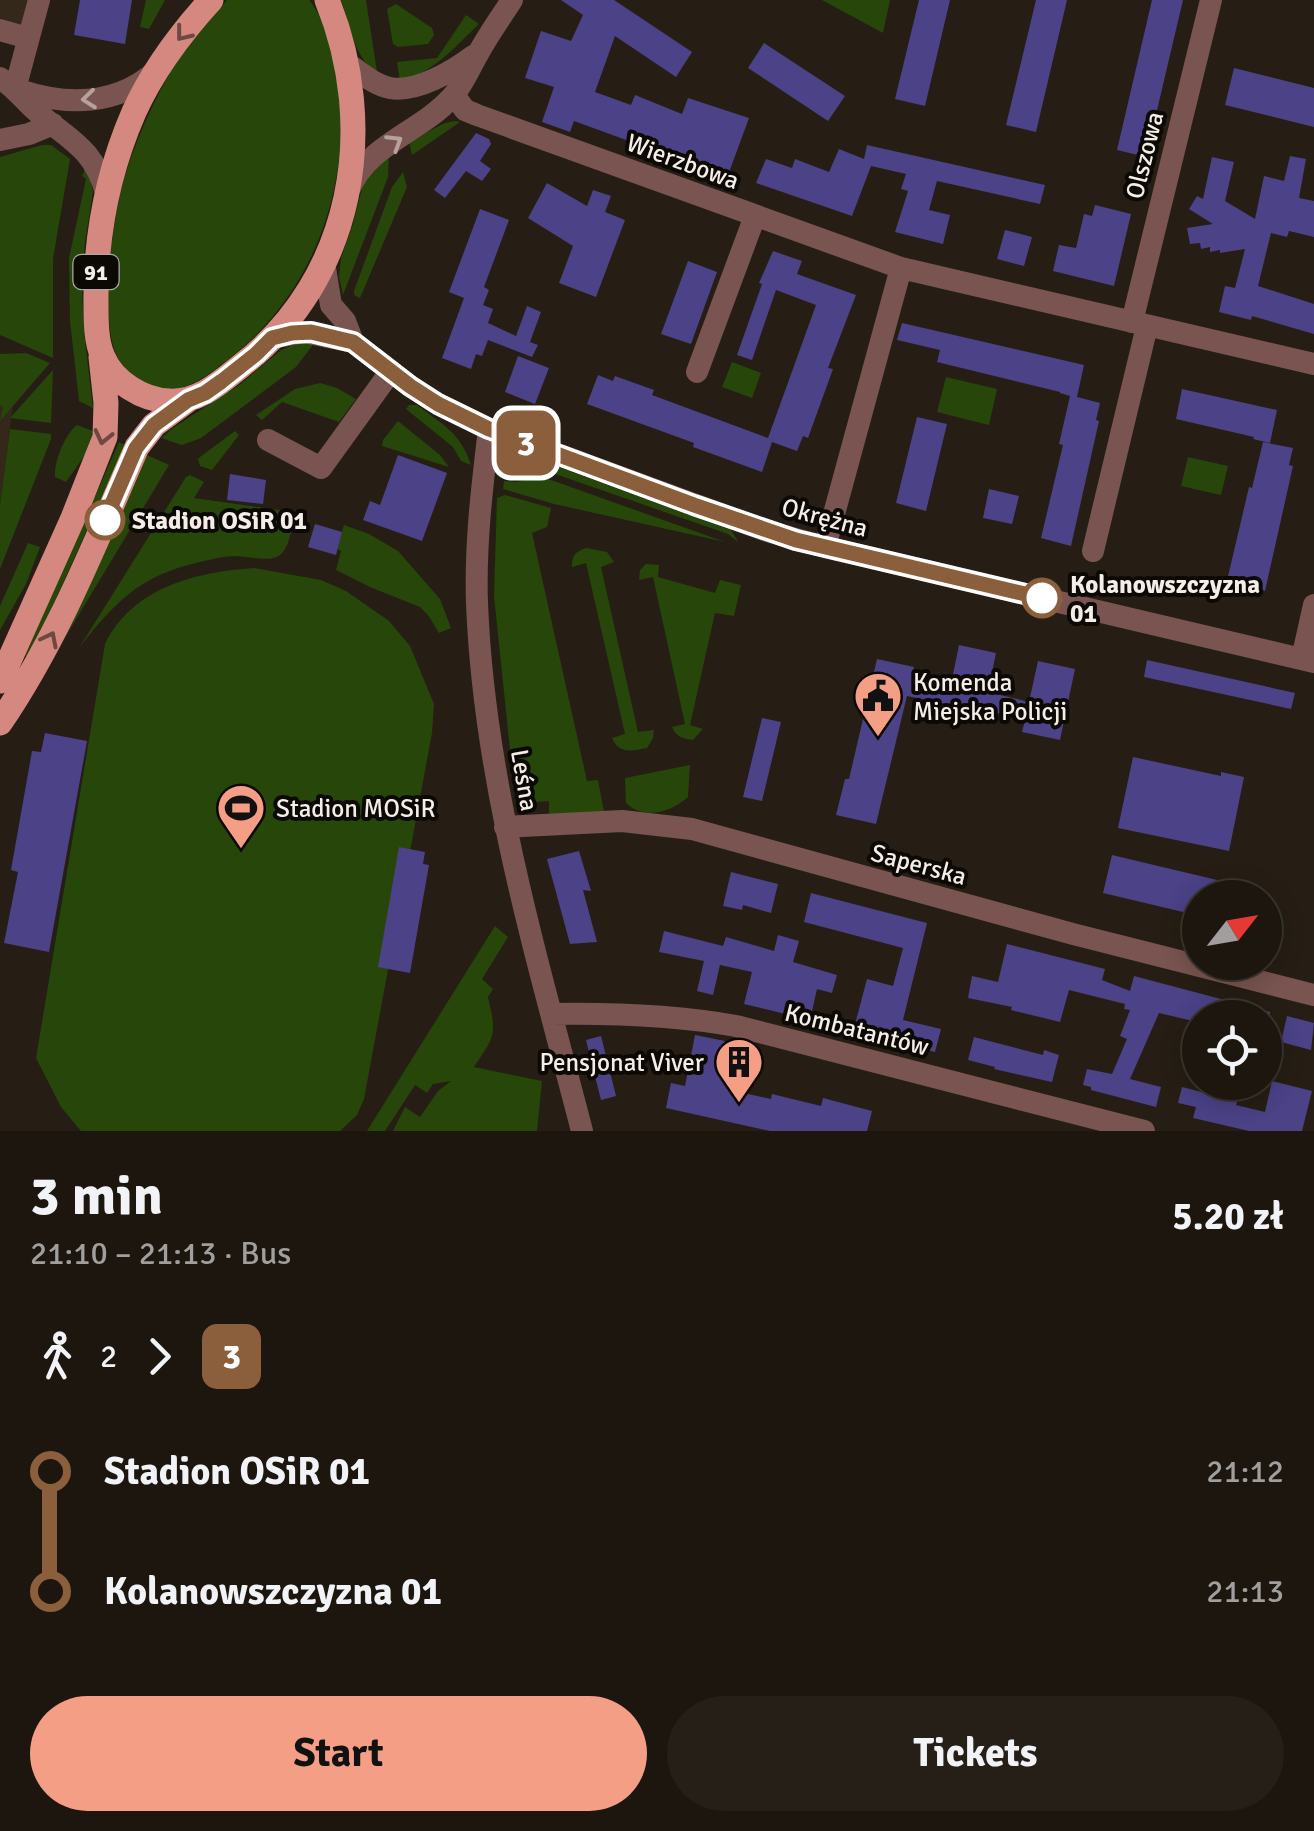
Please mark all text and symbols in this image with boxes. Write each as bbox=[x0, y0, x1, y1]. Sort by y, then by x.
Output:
one-way arrow bbox=[177, 23, 194, 41]
one-way arrow bbox=[81, 88, 97, 109]
street label: Olszowa bbox=[1119, 108, 1170, 202]
street label: Wierzbowa bbox=[622, 127, 743, 196]
one-way arrow bbox=[384, 135, 402, 154]
road number: 91 bbox=[74, 255, 118, 289]
line badge: 3 bbox=[494, 410, 558, 476]
text: 3 bbox=[517, 422, 535, 465]
one-way arrow bbox=[94, 428, 115, 445]
street label: Okrężna bbox=[779, 491, 871, 544]
marker: Stadion OSiR 01 bbox=[86, 501, 124, 539]
place label: Stadion OSiR 01 bbox=[132, 505, 307, 536]
place label: Kolanowszczyzna 01 bbox=[1070, 569, 1260, 629]
marker: Kolanowszczyzna 01 bbox=[1023, 579, 1061, 617]
one-way arrow bbox=[38, 632, 57, 650]
place label: Komenda Miejska Policji bbox=[913, 667, 1067, 727]
public building icon: Komenda Miejska Policji bbox=[852, 670, 904, 738]
street label: Leśna bbox=[504, 747, 545, 813]
sports icon: Stadion MOSiR bbox=[215, 782, 267, 850]
place label: Stadion MOSiR bbox=[276, 793, 436, 824]
street label: Saperska bbox=[868, 837, 970, 892]
north arrow bbox=[1182, 880, 1282, 980]
map controls bbox=[1182, 880, 1282, 1100]
street label: Kombatantów bbox=[782, 997, 932, 1062]
button: locate bbox=[1182, 1000, 1282, 1100]
building icon: Pensjonat Viver bbox=[713, 1036, 765, 1104]
place label: Pensjonat Viver bbox=[539, 1047, 705, 1078]
text: 3 min bbox=[30, 1162, 163, 1230]
text: 5.20 zł bbox=[1172, 1193, 1284, 1240]
text: 21:10 – 21:13 · Bus bbox=[30, 1234, 291, 1273]
icon: walk bbox=[30, 1329, 85, 1384]
icon: forward bbox=[132, 1329, 187, 1384]
text: 3 bbox=[222, 1335, 241, 1378]
text: 2 bbox=[100, 1337, 117, 1376]
text: Stadion OSiR 01 bbox=[104, 1448, 370, 1495]
text: 21:12 bbox=[1206, 1452, 1284, 1491]
text: Kolanowszczyzna 01 bbox=[104, 1568, 442, 1615]
text: 21:13 bbox=[1206, 1572, 1284, 1611]
button: Start bbox=[30, 1696, 647, 1811]
button: Tickets bbox=[667, 1696, 1284, 1811]

